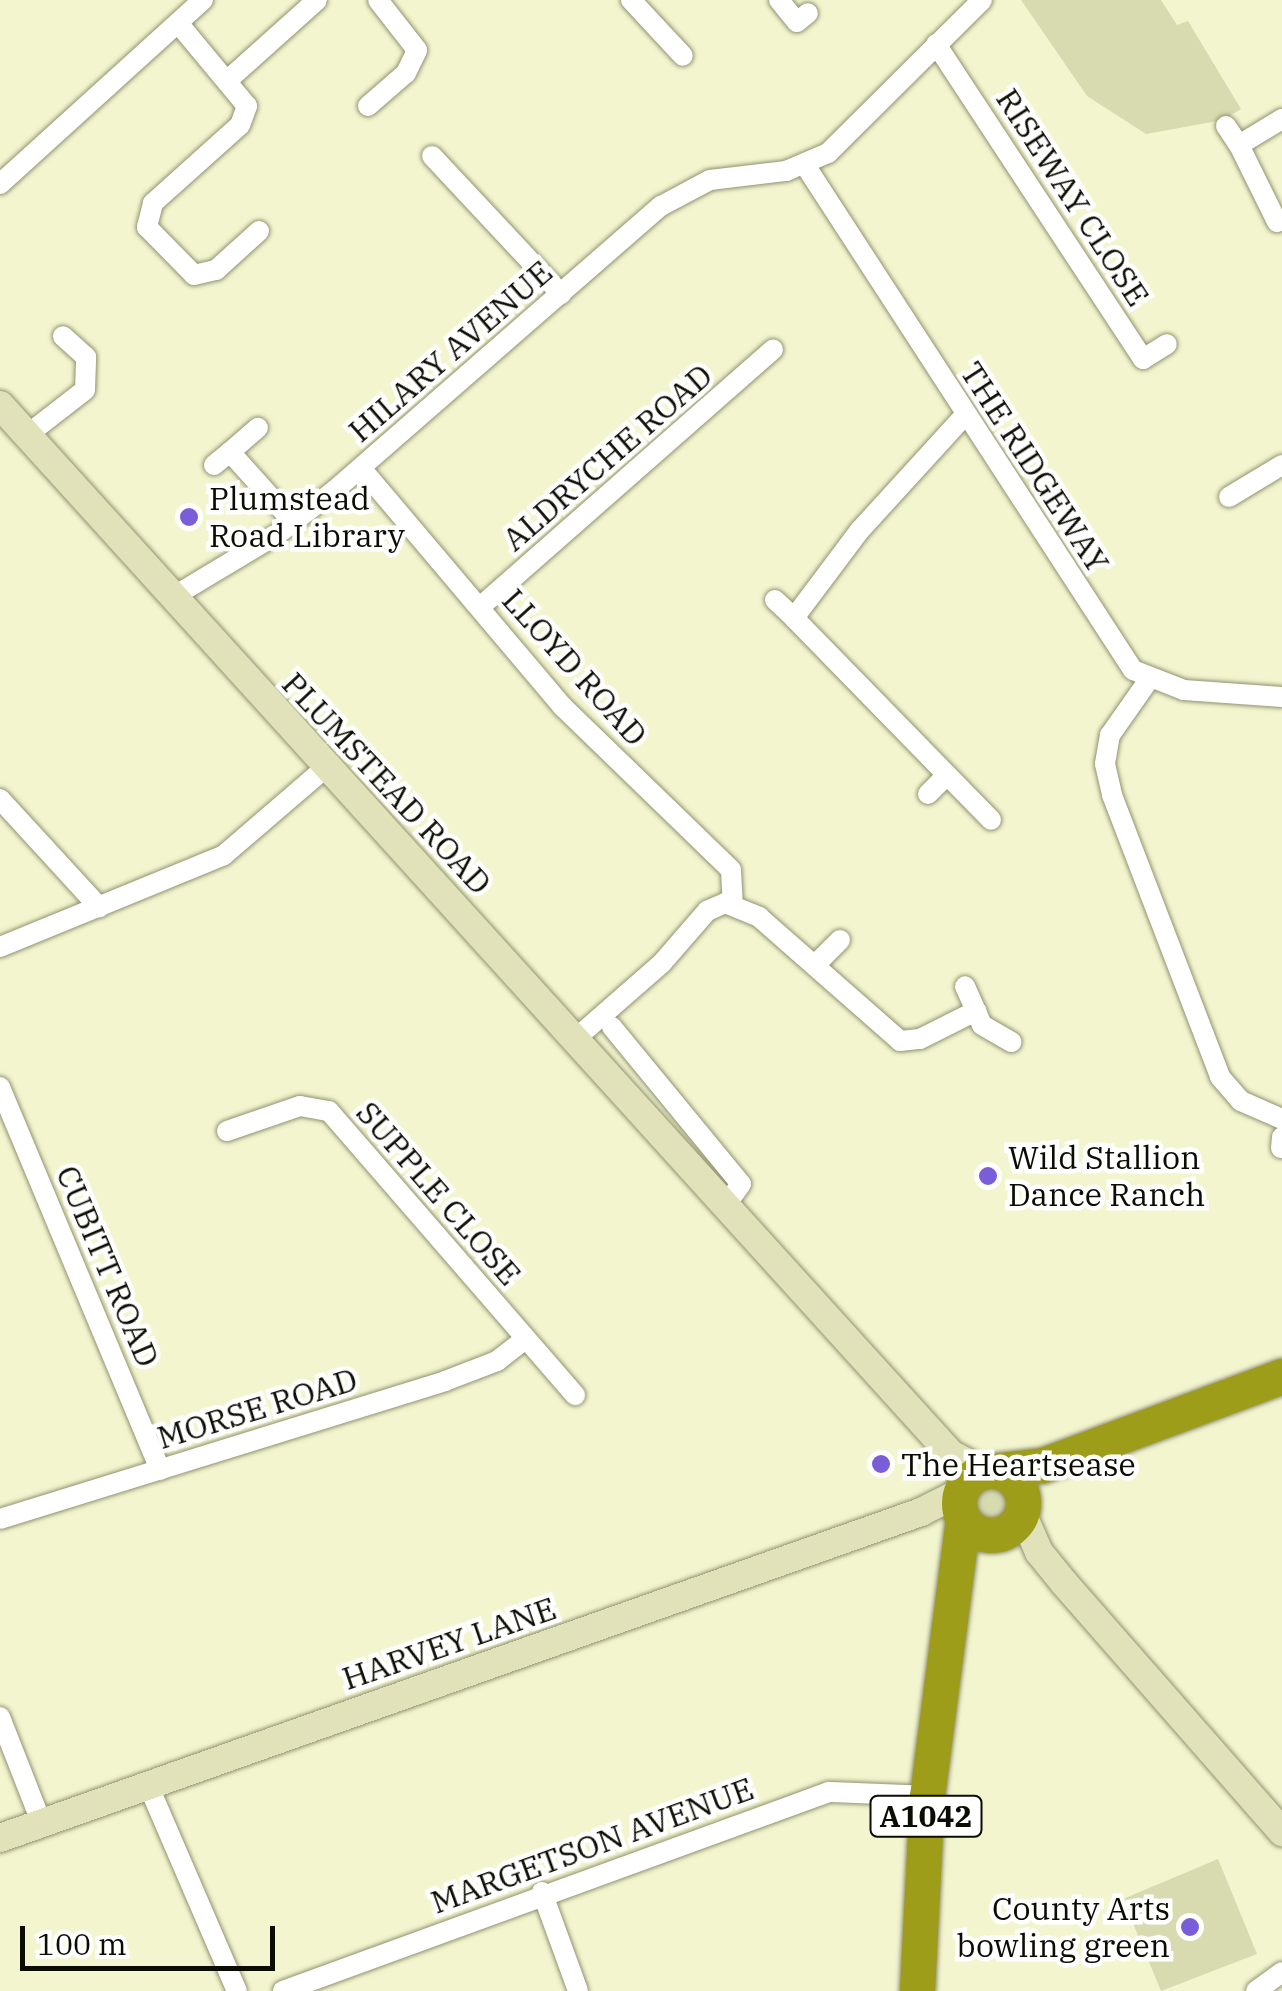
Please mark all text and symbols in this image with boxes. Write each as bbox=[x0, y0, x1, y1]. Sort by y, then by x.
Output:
street label: RISEWAY CLOSE bbox=[988, 81, 1158, 313]
street label: HILARY AVENUE bbox=[341, 252, 559, 450]
street label: THE RIDGEWAY bbox=[953, 354, 1117, 580]
street label: ALDRYCHE ROAD bbox=[494, 356, 720, 558]
place label: Plumstead Road Library bbox=[209, 480, 405, 555]
marker: Plumstead Road Library bbox=[178, 506, 200, 528]
street label: LLOYD ROAD bbox=[495, 581, 655, 753]
street label: PLUMSTEAD ROAD bbox=[274, 664, 500, 902]
street label: SUPPLE CLOSE bbox=[349, 1093, 529, 1293]
place label: Wild Stallion Dance Ranch bbox=[1008, 1139, 1205, 1214]
street label: CUBITT ROAD bbox=[48, 1160, 168, 1372]
marker: Wild Stallion Dance Ranch bbox=[977, 1165, 999, 1187]
street label: MORSE ROAD bbox=[152, 1359, 362, 1457]
place label: The Heartsease bbox=[901, 1445, 1136, 1483]
marker: The Heartsease bbox=[870, 1453, 892, 1475]
street label: HARVEY LANE bbox=[337, 1588, 561, 1698]
street label: MARGETSON AVENUE bbox=[426, 1769, 758, 1921]
road number: A1042 bbox=[868, 1791, 984, 1841]
place label: County Arts bowling green bbox=[957, 1890, 1170, 1965]
scale bar bbox=[25, 1906, 280, 1968]
marker: County Arts bowling green bbox=[1179, 1916, 1201, 1938]
text: 100 m bbox=[37, 1924, 127, 1963]

